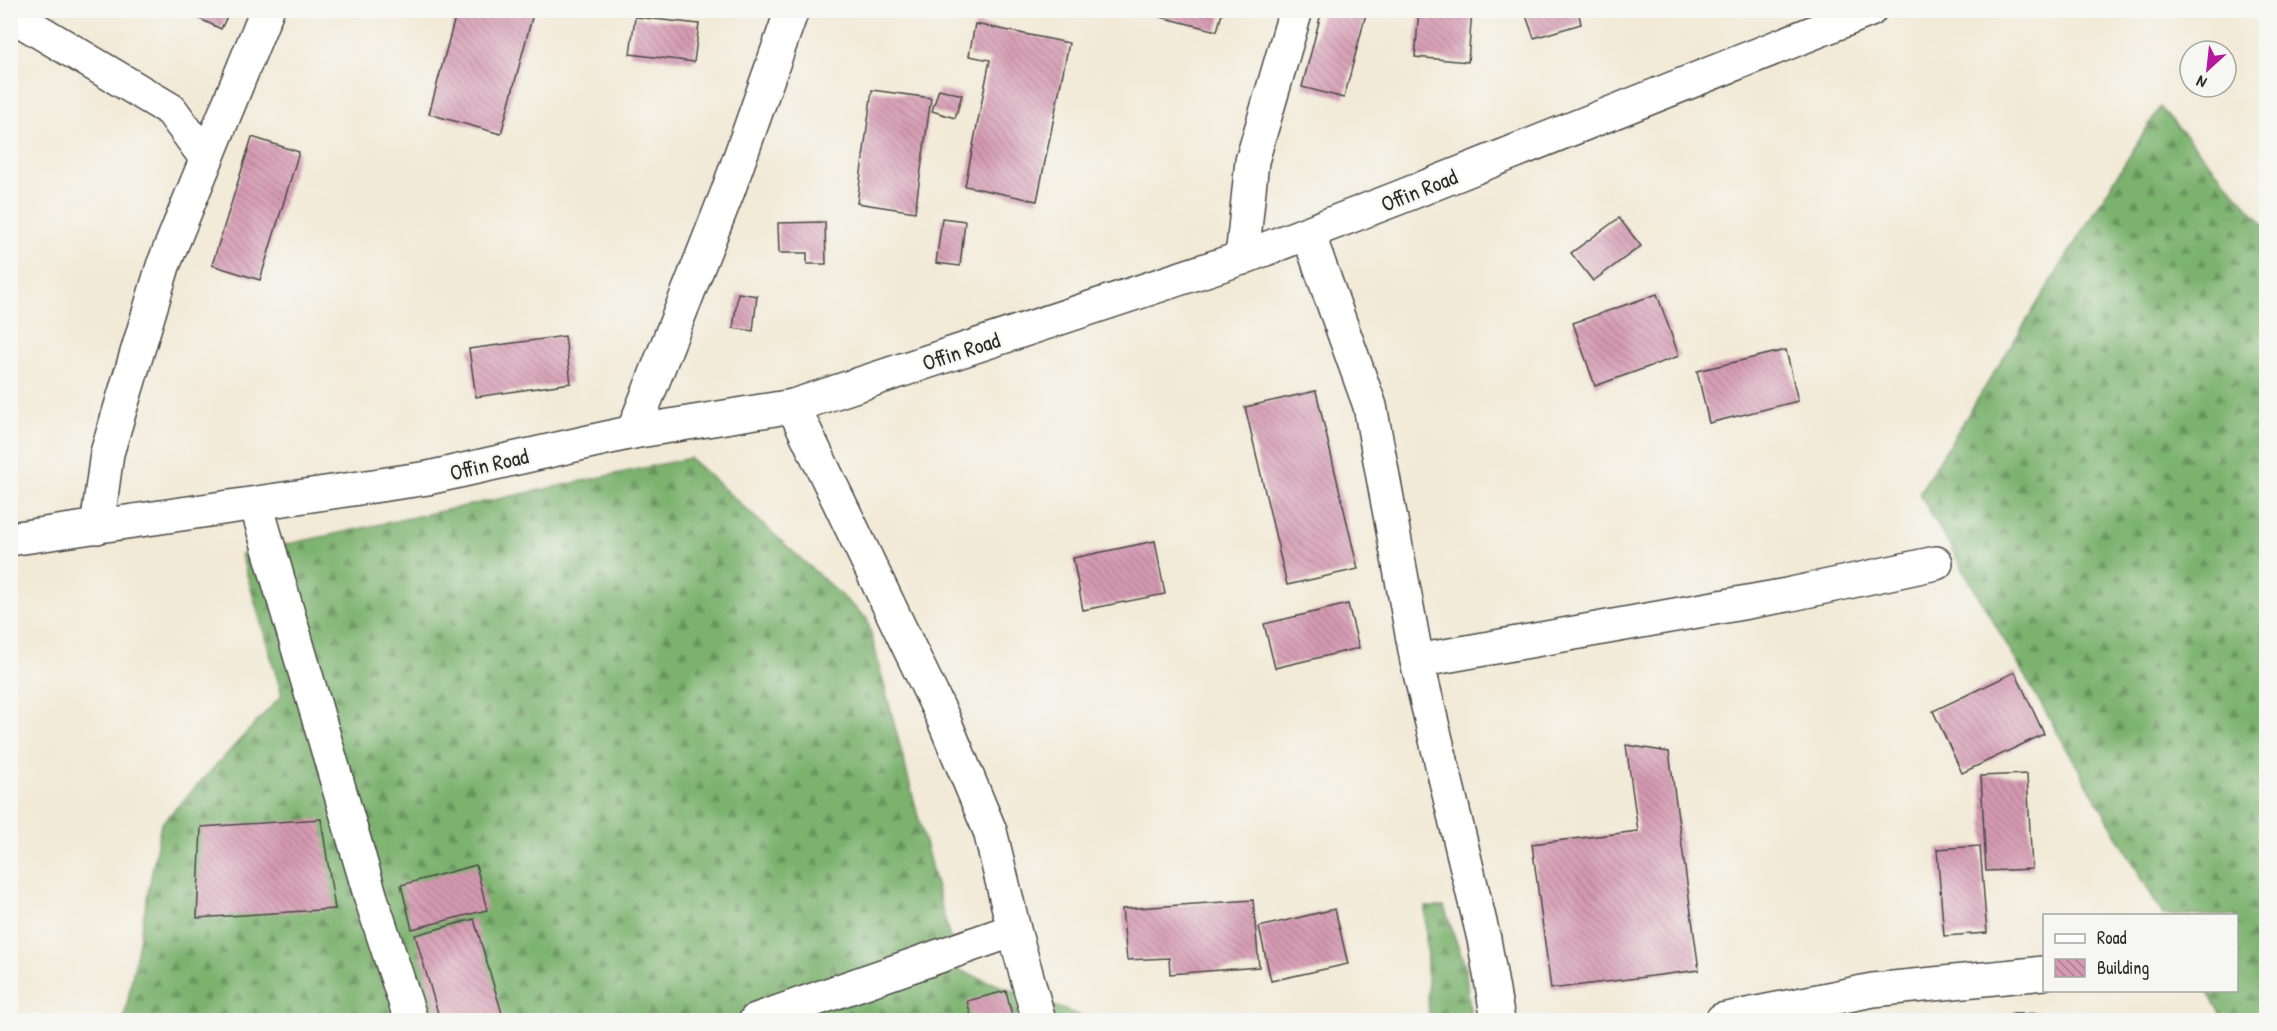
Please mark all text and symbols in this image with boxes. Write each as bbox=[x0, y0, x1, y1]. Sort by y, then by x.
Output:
north arrow bbox=[2178, 39, 2238, 99]
text: N bbox=[2192, 70, 2210, 94]
street label: Offin Road bbox=[1376, 161, 1462, 219]
street label: Offin Road bbox=[918, 324, 1004, 378]
street label: Offin Road bbox=[447, 440, 532, 488]
legend bbox=[2043, 914, 2238, 992]
text: Road bbox=[2097, 925, 2127, 950]
text: Building bbox=[2097, 955, 2149, 980]

